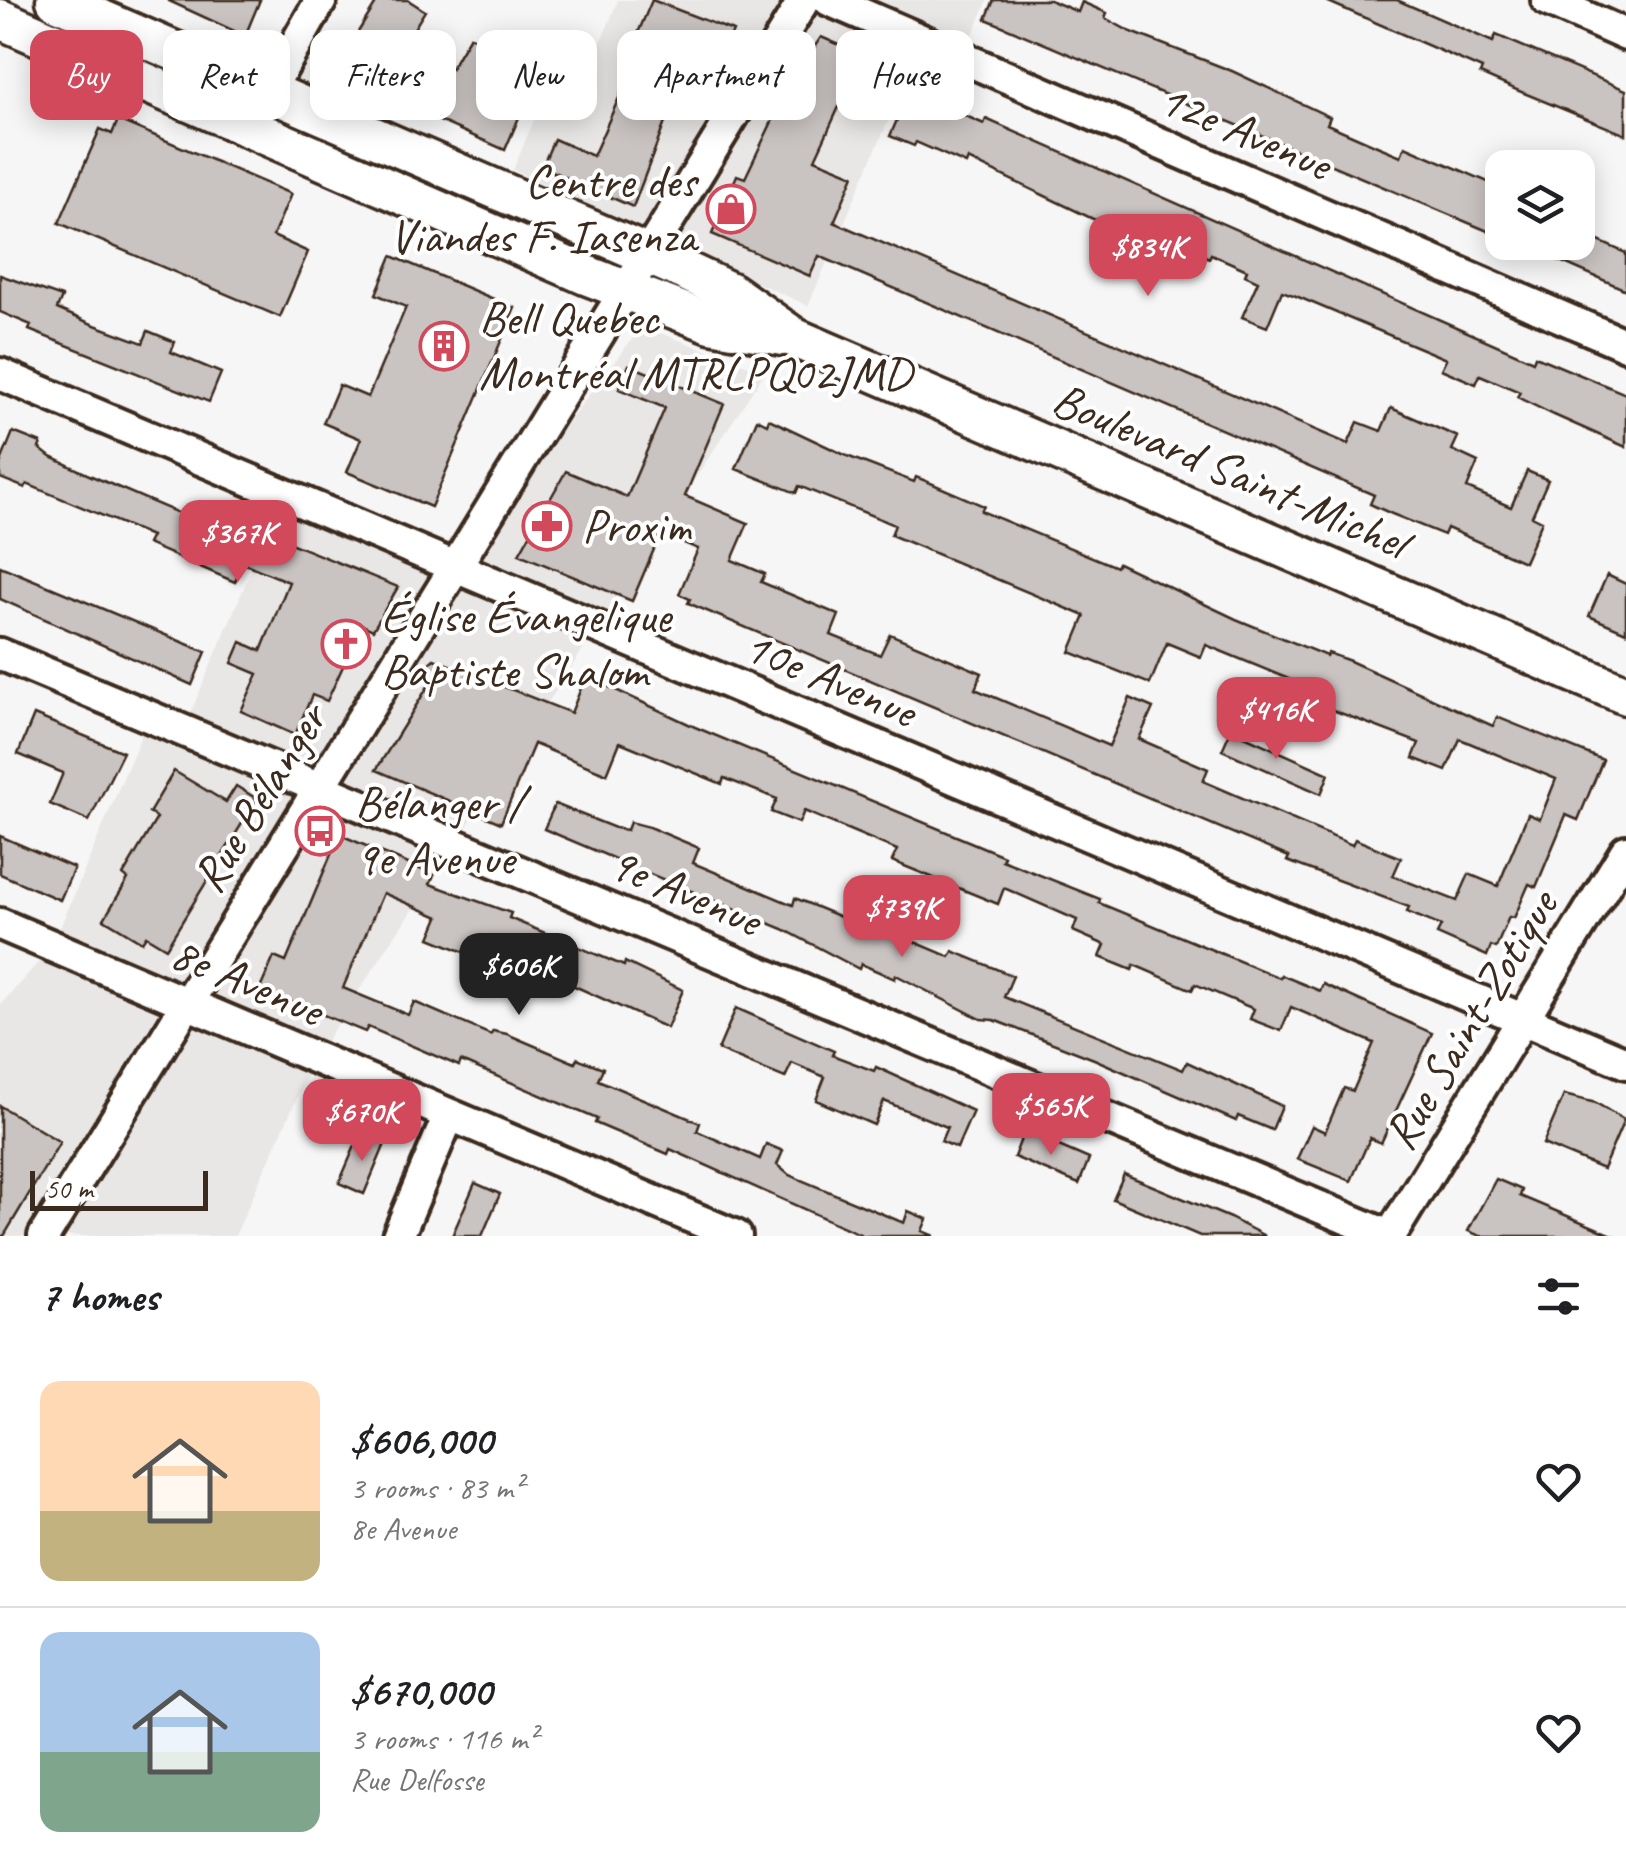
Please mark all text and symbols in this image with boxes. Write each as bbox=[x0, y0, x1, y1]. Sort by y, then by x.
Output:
chip: Buy bbox=[30, 30, 143, 120]
chip: Rent bbox=[163, 30, 290, 120]
chip: Filters bbox=[310, 30, 456, 120]
chip: New bbox=[476, 30, 597, 120]
chip: Apartment bbox=[617, 30, 816, 120]
chip: House bbox=[836, 30, 974, 120]
street label: 12e Avenue bbox=[1150, 68, 1343, 195]
map controls bbox=[1485, 150, 1595, 260]
button: layers bbox=[1485, 150, 1595, 260]
place label: Centre des Viandes F. Iasenza bbox=[389, 151, 700, 266]
shop icon: Centre des Viandes F. Iasenza bbox=[705, 183, 757, 235]
pin: $834K bbox=[1078, 214, 1218, 299]
text: $834K bbox=[1111, 226, 1185, 267]
place label: Bell Quebec Montréal MTRLPQ02JMD bbox=[479, 288, 915, 403]
building icon: Bell Quebec Montréal MTRLPQ02JMD bbox=[418, 320, 470, 372]
street label: Boulevard Saint-Michel bbox=[1044, 368, 1424, 575]
place label: Proxim bbox=[582, 496, 692, 556]
pin: $367K bbox=[168, 500, 308, 585]
pharmacy icon: Proxim bbox=[521, 500, 573, 552]
text: $367K bbox=[201, 512, 275, 553]
place label: Église Évangelique Baptiste Shalom bbox=[381, 586, 674, 701]
street label: 10e Avenue bbox=[735, 615, 928, 742]
church icon: Église Évangelique Baptiste Shalom bbox=[320, 618, 372, 670]
pin: $416K bbox=[1206, 677, 1346, 762]
street label: Rue Bélanger bbox=[178, 689, 343, 903]
text: $416K bbox=[1239, 689, 1313, 730]
place label: Bélanger / 9e Avenue bbox=[355, 773, 533, 888]
bus stop icon: Bélanger / 9e Avenue bbox=[294, 805, 346, 857]
street label: 9e Avenue bbox=[600, 832, 773, 951]
pin: $739K bbox=[832, 875, 972, 960]
street label: Rue Saint-Zotique bbox=[1369, 877, 1572, 1160]
text: $739K bbox=[865, 887, 939, 928]
street label: 8e Avenue bbox=[162, 922, 335, 1041]
pin: $606K bbox=[449, 933, 589, 1018]
text: $606K bbox=[481, 945, 557, 986]
pin: $565K bbox=[981, 1073, 1121, 1158]
pin: $670K bbox=[292, 1079, 432, 1164]
text: $565K bbox=[1014, 1085, 1088, 1126]
text: $670K bbox=[325, 1091, 399, 1132]
scale bar bbox=[30, 1166, 208, 1210]
text: 50 m bbox=[45, 1171, 93, 1206]
icon: filters bbox=[1531, 1269, 1586, 1324]
text: 7 homes bbox=[40, 1270, 158, 1323]
text: $606,000 bbox=[350, 1414, 492, 1467]
icon: home bbox=[120, 1421, 240, 1541]
icon: heart bbox=[1531, 1454, 1586, 1509]
text: 3 rooms · 83 m² bbox=[350, 1467, 523, 1508]
text: 8e Avenue bbox=[350, 1508, 456, 1549]
text: $670,000 bbox=[350, 1665, 491, 1718]
icon: home bbox=[120, 1672, 240, 1792]
icon: heart bbox=[1531, 1705, 1586, 1760]
text: 3 rooms · 116 m² bbox=[350, 1718, 537, 1759]
text: Rue Delfosse bbox=[350, 1759, 483, 1800]

